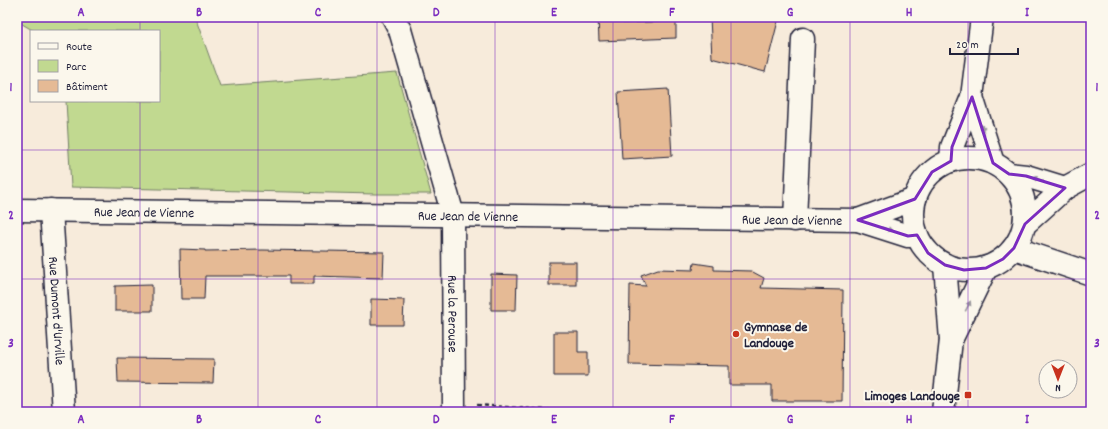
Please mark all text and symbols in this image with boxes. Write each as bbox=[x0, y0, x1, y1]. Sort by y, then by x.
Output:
text: A bbox=[77, 4, 85, 23]
text: B bbox=[196, 4, 202, 23]
text: C bbox=[315, 4, 322, 23]
text: D bbox=[433, 4, 440, 23]
text: E bbox=[551, 4, 558, 23]
text: F bbox=[669, 4, 675, 23]
text: G bbox=[787, 4, 794, 23]
text: H bbox=[906, 4, 913, 23]
text: I bbox=[1025, 4, 1030, 23]
legend bbox=[30, 30, 160, 102]
scale bar bbox=[950, 30, 1018, 56]
text: 20 m bbox=[956, 37, 979, 54]
text: Route bbox=[66, 39, 92, 56]
text: Parc bbox=[66, 59, 87, 76]
text: 1 bbox=[10, 79, 13, 98]
text: Bâtiment bbox=[66, 79, 108, 96]
text: 1 bbox=[1096, 79, 1099, 98]
one-way arrow bbox=[980, 124, 986, 136]
one-way arrow bbox=[1031, 176, 1043, 182]
street label: Rue Jean de Vienne bbox=[94, 203, 194, 224]
text: 2 bbox=[8, 207, 14, 226]
street label: Rue Jean de Vienne bbox=[418, 207, 518, 228]
text: 2 bbox=[1094, 207, 1100, 226]
street label: Rue Jean de Vienne bbox=[742, 211, 842, 232]
one-way arrow bbox=[881, 226, 893, 232]
street label: Rue Dumont d'Urville bbox=[42, 256, 69, 366]
street label: Rue la Perouse bbox=[441, 275, 462, 353]
one-way arrow bbox=[965, 300, 972, 311]
place label: Gymnase de Landouge bbox=[744, 318, 807, 354]
marker: Gymnase de Landouge bbox=[731, 329, 741, 339]
text: 3 bbox=[8, 335, 14, 354]
text: 3 bbox=[1094, 335, 1100, 354]
north arrow bbox=[1038, 359, 1078, 399]
text: N bbox=[1055, 379, 1061, 395]
place label: Limoges Landouge bbox=[865, 387, 960, 407]
marker: Limoges Landouge bbox=[963, 390, 973, 400]
text: A bbox=[77, 411, 85, 429]
text: B bbox=[196, 411, 202, 429]
text: C bbox=[315, 411, 322, 429]
text: D bbox=[433, 411, 440, 429]
text: E bbox=[551, 411, 558, 429]
text: F bbox=[669, 411, 675, 429]
text: G bbox=[787, 411, 794, 429]
text: H bbox=[906, 411, 913, 429]
text: I bbox=[1025, 411, 1030, 429]

